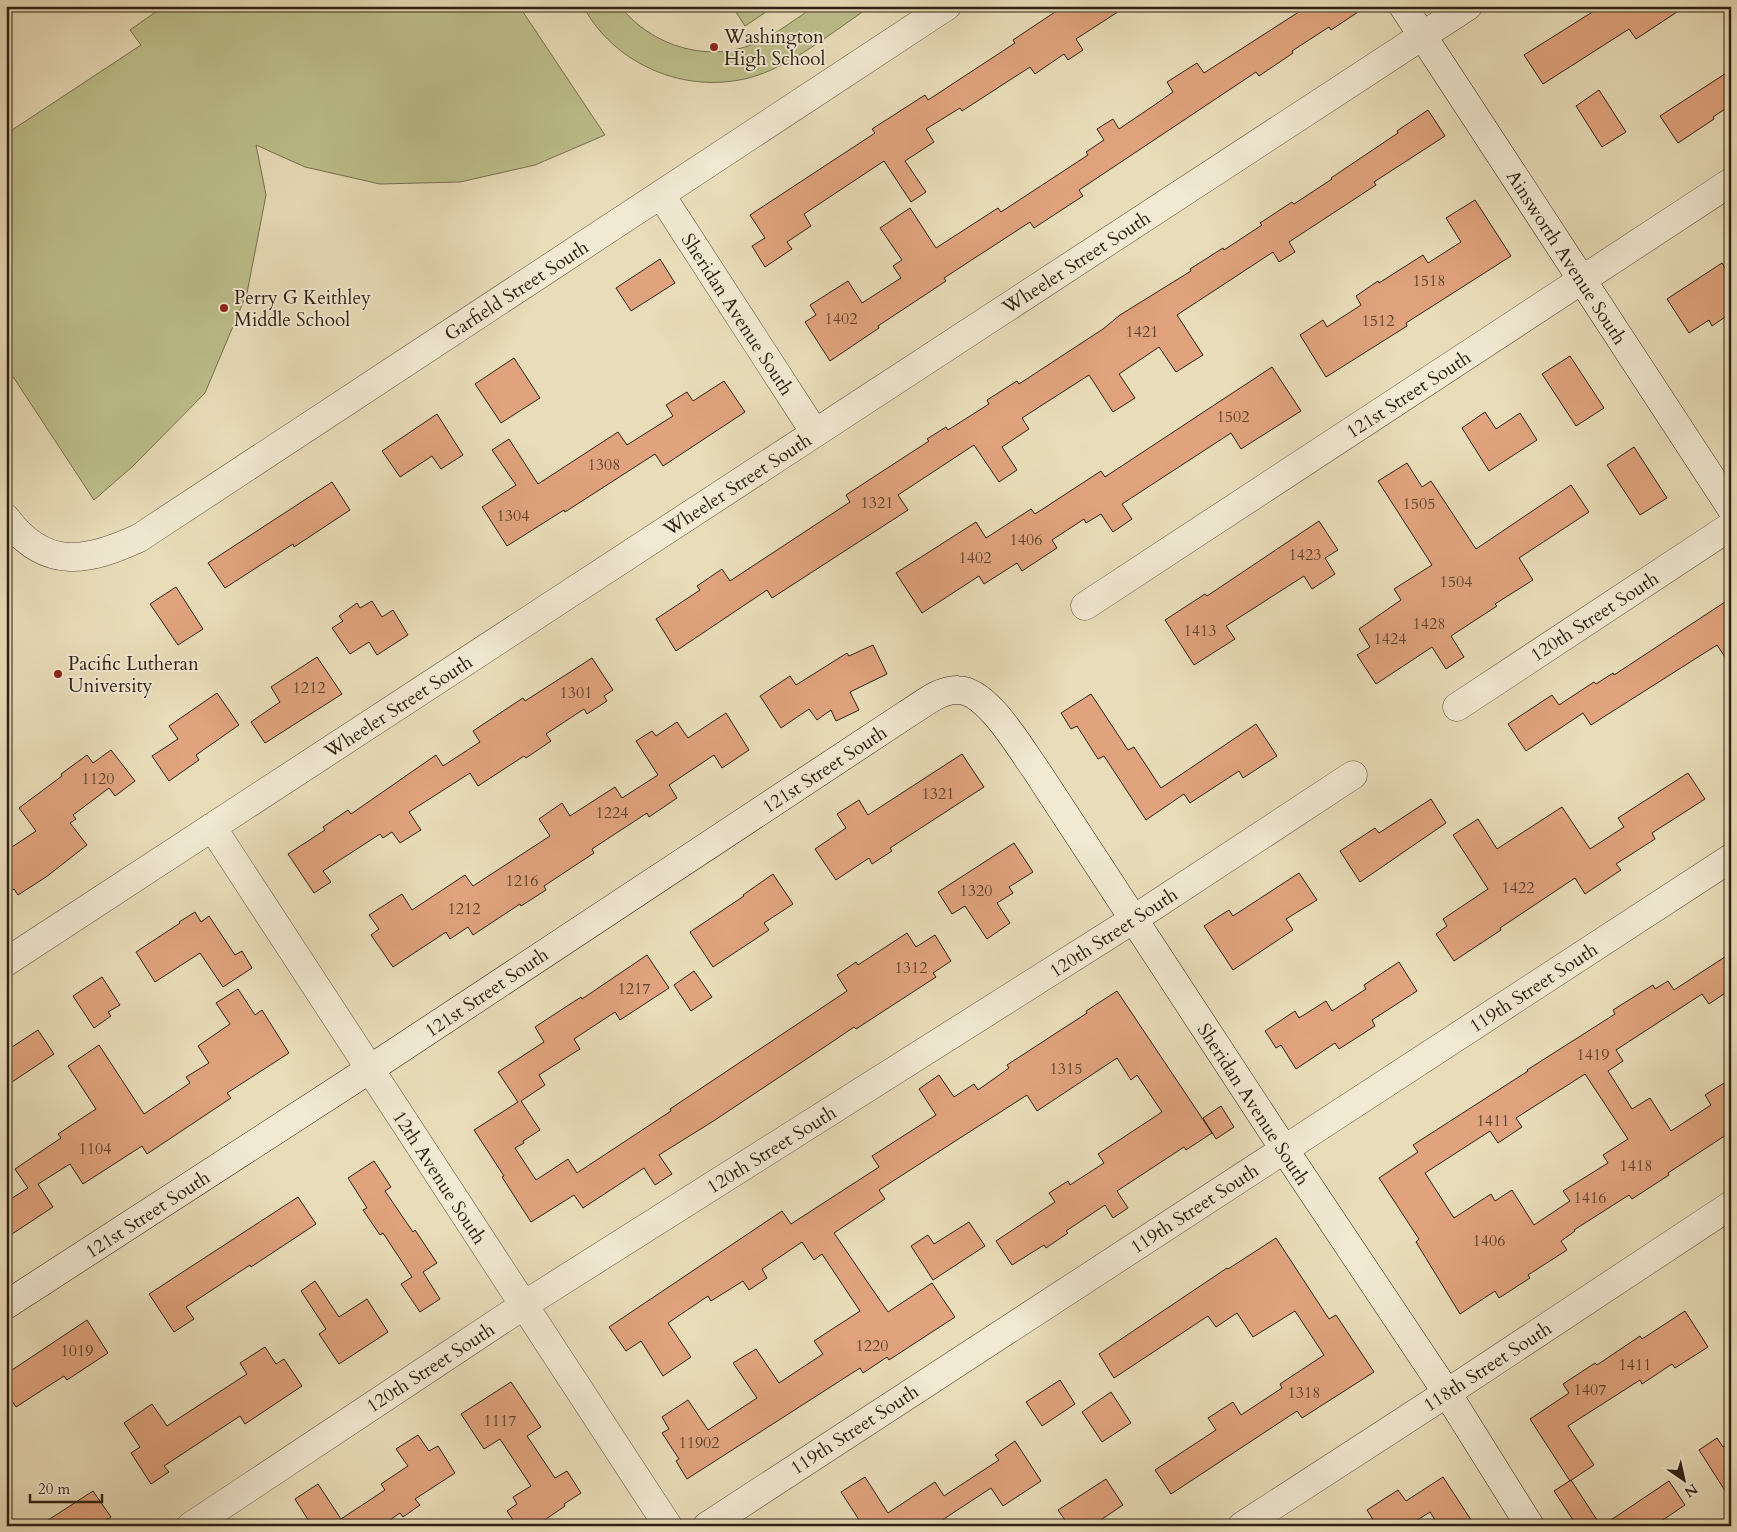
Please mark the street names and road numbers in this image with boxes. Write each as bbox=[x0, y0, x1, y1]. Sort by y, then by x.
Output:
street label: Ainsworth Avenue South bbox=[1500, 165, 1633, 350]
street label: Wheeler Street South bbox=[997, 205, 1156, 321]
street label: Sheridan Avenue South bbox=[675, 228, 800, 401]
street label: Garfield Street South bbox=[439, 234, 594, 347]
street label: 121st Street South bbox=[1341, 344, 1477, 445]
street label: Wheeler Street South bbox=[658, 427, 817, 543]
street label: 120th Street South bbox=[1525, 565, 1664, 668]
street label: Wheeler Street South bbox=[319, 649, 478, 765]
street label: 121st Street South bbox=[757, 719, 893, 820]
street label: 120th Street South bbox=[1044, 881, 1183, 984]
street label: 119th Street South bbox=[1464, 936, 1603, 1039]
street label: 121st Street South bbox=[420, 941, 554, 1044]
street label: Sheridan Avenue South bbox=[1191, 1018, 1316, 1191]
street label: 120th Street South bbox=[702, 1099, 842, 1200]
street label: 12th Avenue South bbox=[386, 1106, 492, 1250]
street label: 119th Street South bbox=[1125, 1157, 1264, 1260]
street label: 121st Street South bbox=[80, 1164, 216, 1265]
street label: 118th Street South bbox=[1418, 1315, 1557, 1418]
street label: 120th Street South bbox=[361, 1316, 500, 1419]
street label: 119th Street South bbox=[785, 1378, 924, 1481]

